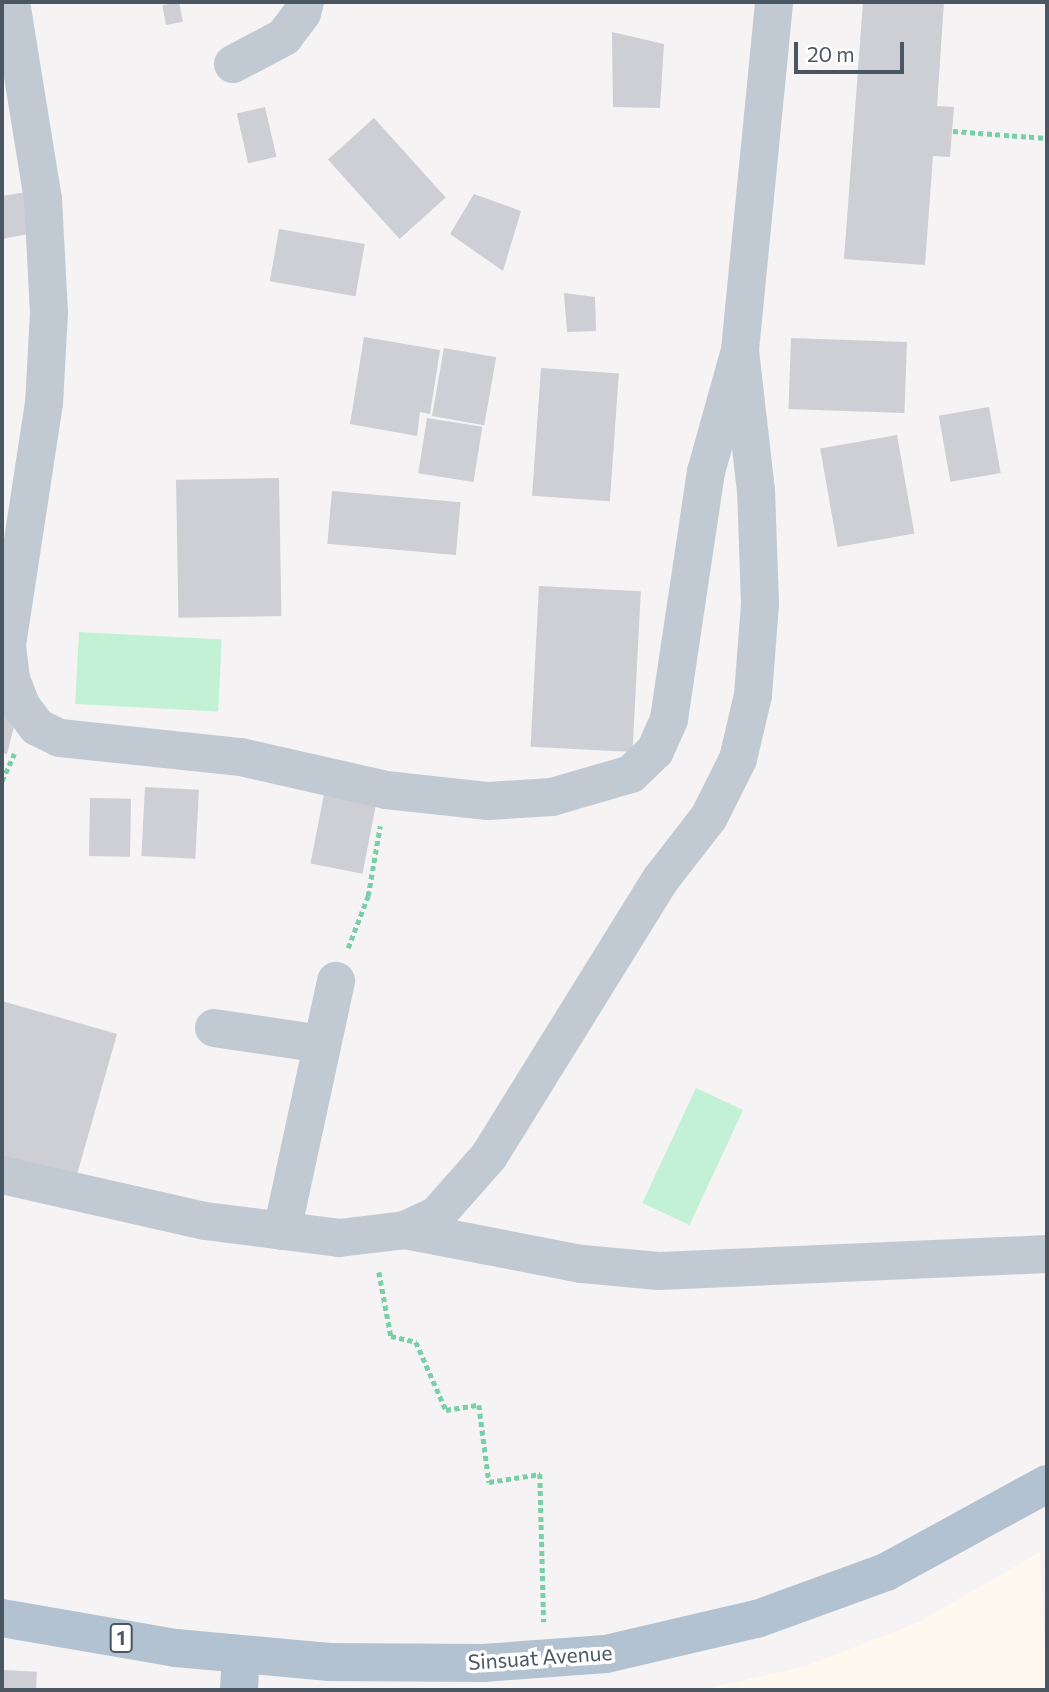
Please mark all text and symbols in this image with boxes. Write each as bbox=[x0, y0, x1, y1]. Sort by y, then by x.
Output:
scale bar bbox=[797, 28, 907, 72]
text: 20 m bbox=[807, 41, 855, 66]
road number: 1 bbox=[109, 1622, 133, 1654]
street label: Sinsuat Avenue bbox=[467, 1639, 613, 1675]

